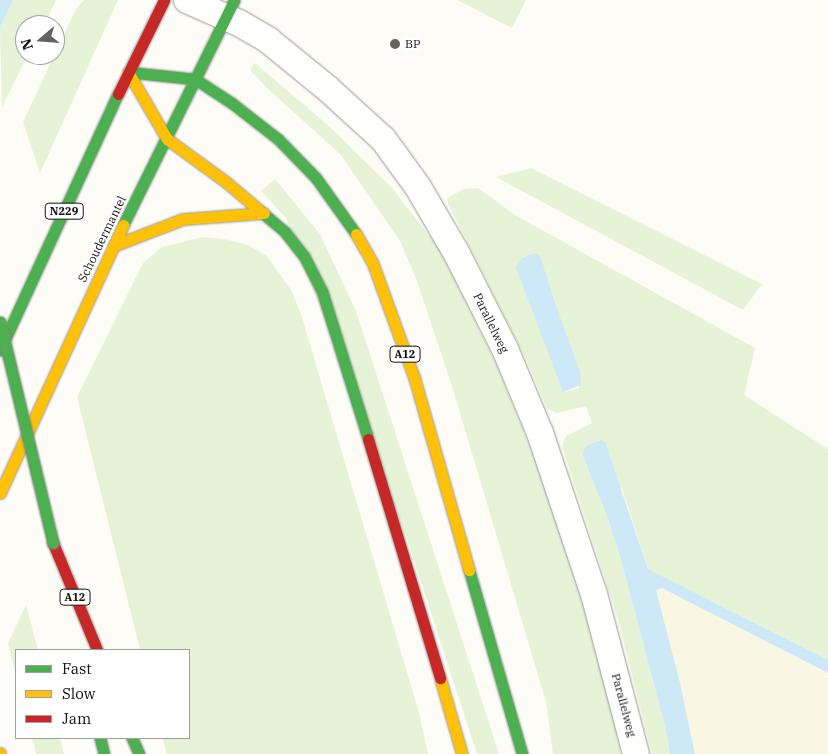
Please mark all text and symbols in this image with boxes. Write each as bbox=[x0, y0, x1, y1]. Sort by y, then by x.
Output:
north arrow bbox=[15, 15, 65, 65]
text: N bbox=[16, 36, 37, 52]
place label: BP bbox=[405, 37, 421, 51]
marker: BP bbox=[389, 38, 401, 50]
street label: Schoudermantel bbox=[75, 194, 129, 284]
road number: N229 bbox=[44, 202, 84, 220]
street label: Parallelweg bbox=[470, 291, 512, 355]
road number: A12 bbox=[389, 346, 421, 362]
road number: A12 bbox=[59, 588, 91, 606]
legend bbox=[15, 649, 190, 739]
text: Fast bbox=[62, 659, 92, 678]
street label: Parallelweg bbox=[609, 672, 639, 738]
text: Slow bbox=[62, 684, 95, 703]
text: Jam bbox=[62, 709, 91, 728]

